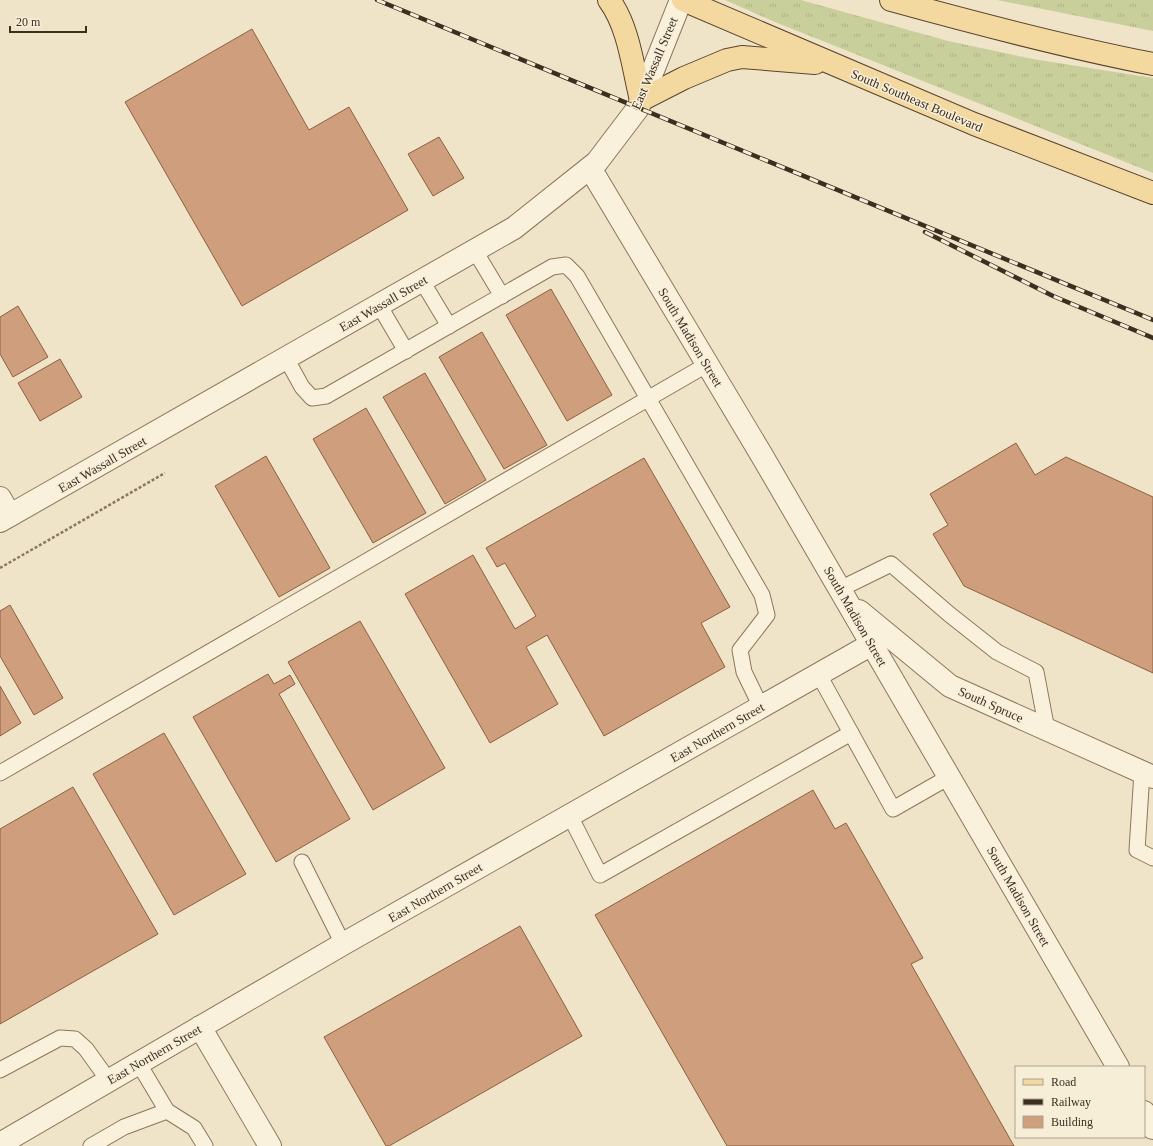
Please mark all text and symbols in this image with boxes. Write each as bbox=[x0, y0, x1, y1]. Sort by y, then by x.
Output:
scale bar bbox=[10, 8, 86, 34]
street label: East Wassall Street bbox=[628, 14, 681, 112]
text: 20 m bbox=[16, 15, 41, 29]
street label: South Southeast Boulevard bbox=[849, 66, 985, 135]
street label: East Wassall Street bbox=[337, 272, 430, 335]
street label: South Madison Street bbox=[655, 285, 726, 390]
street label: East Wassall Street bbox=[56, 433, 149, 496]
street label: South Madison Street bbox=[821, 564, 890, 669]
street label: South Spruce bbox=[956, 683, 1026, 726]
street label: East Northern Street bbox=[668, 699, 767, 765]
street label: South Madison Street bbox=[984, 844, 1053, 949]
street label: East Northern Street bbox=[386, 859, 485, 925]
street label: East Northern Street bbox=[105, 1021, 204, 1087]
legend bbox=[1015, 1066, 1145, 1138]
text: Road bbox=[1051, 1075, 1076, 1089]
text: Railway bbox=[1051, 1095, 1091, 1109]
text: Building bbox=[1051, 1115, 1093, 1129]

